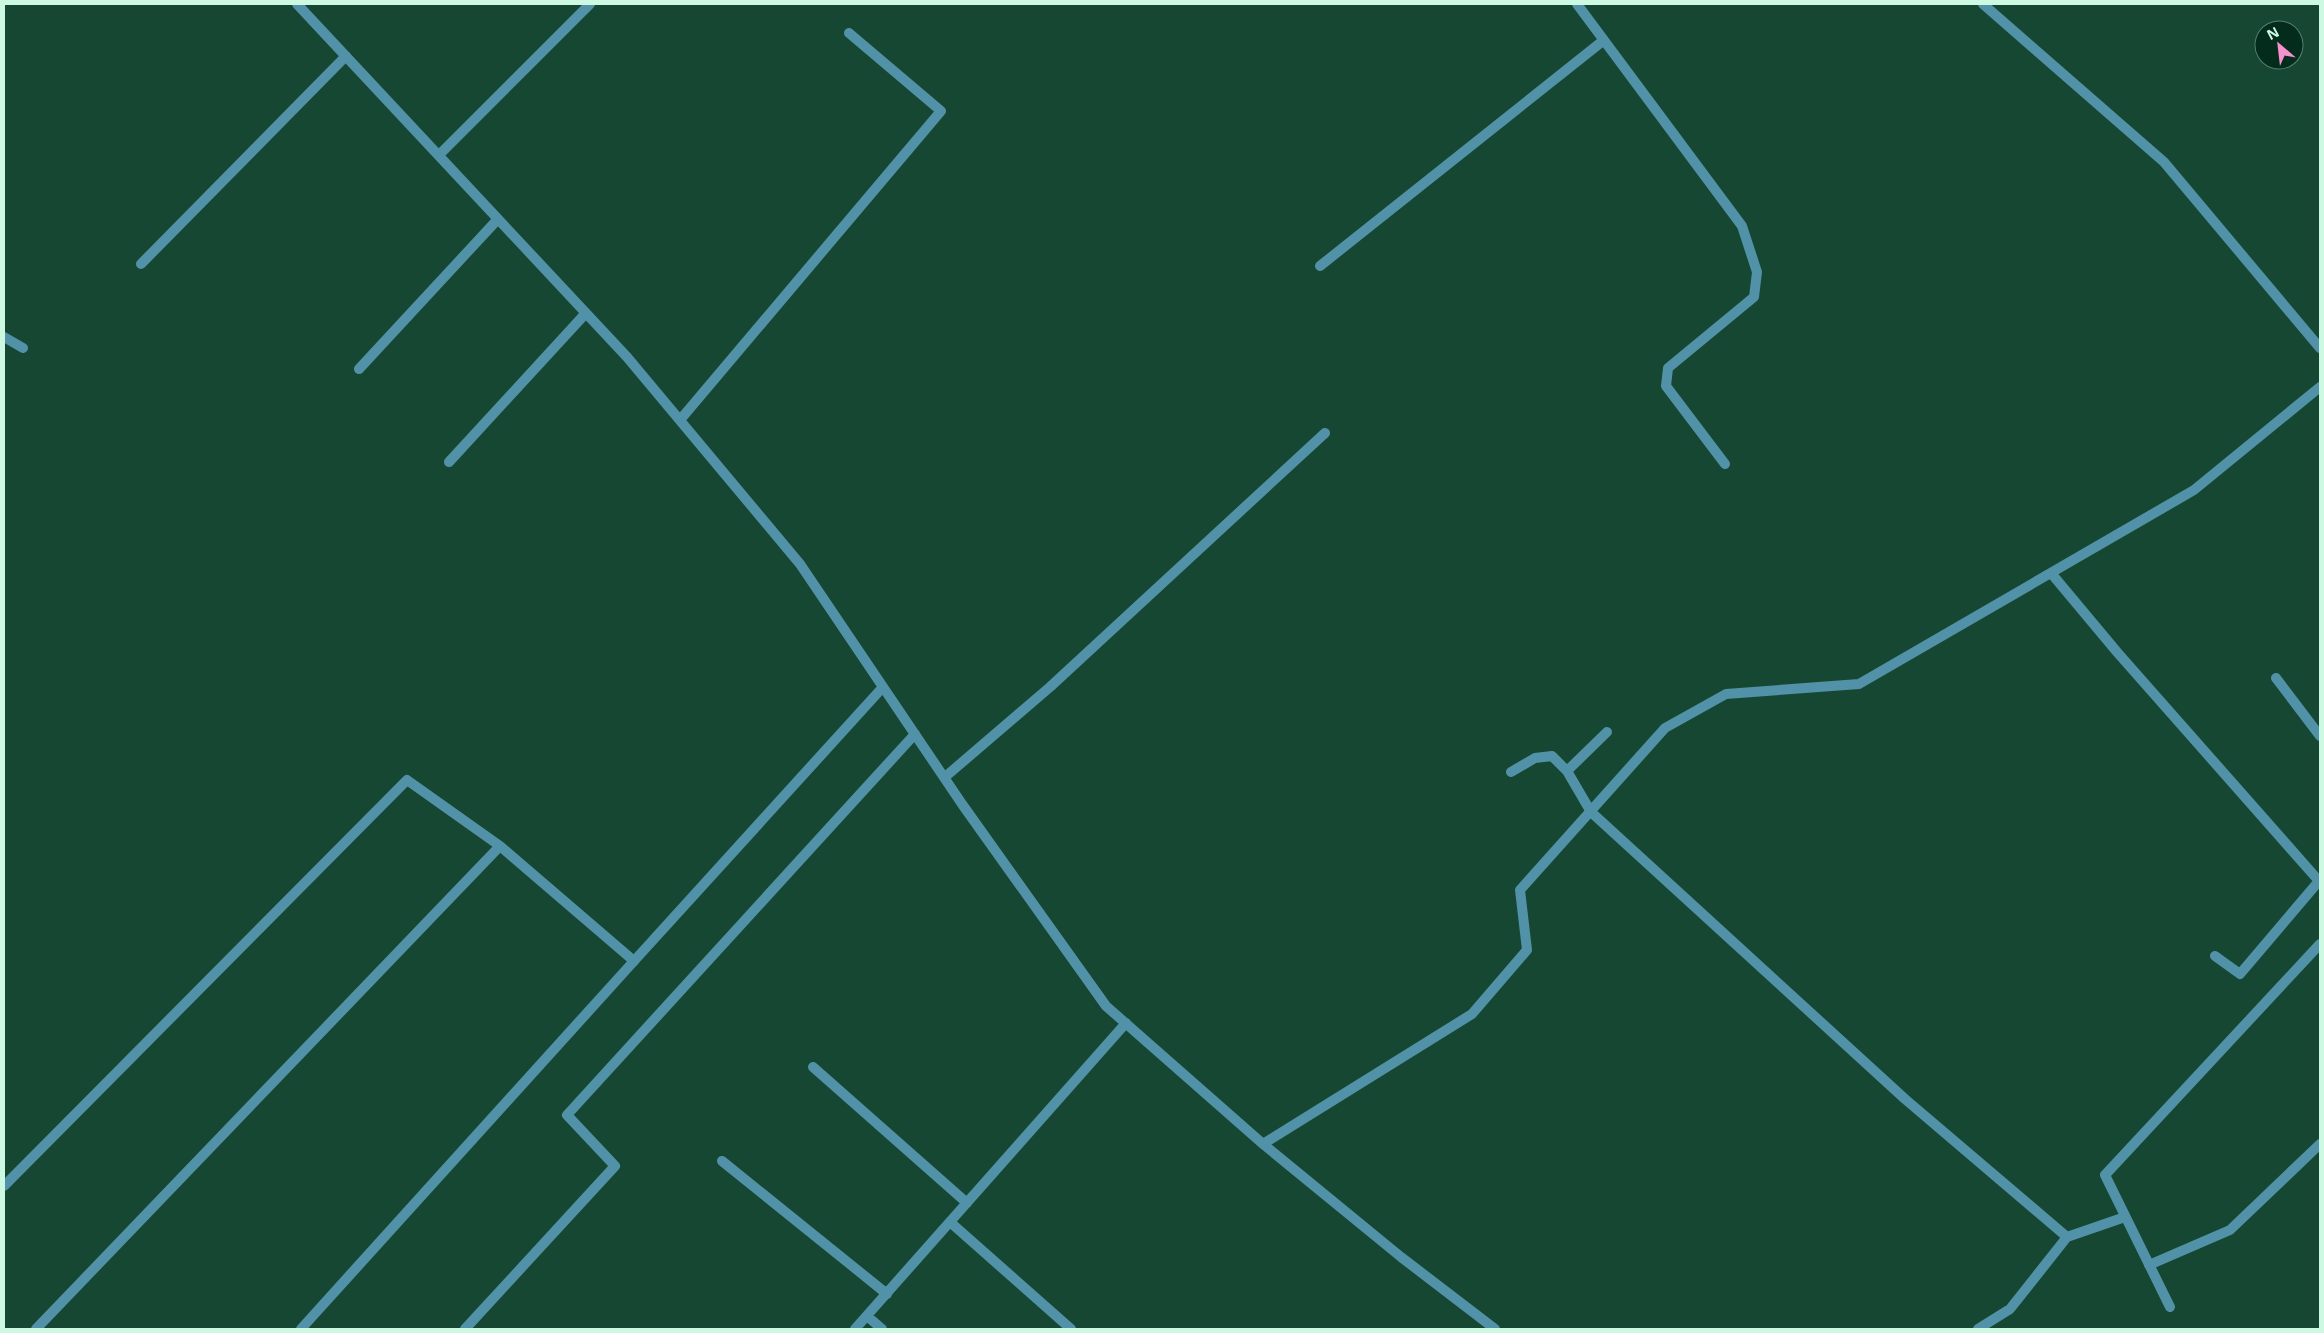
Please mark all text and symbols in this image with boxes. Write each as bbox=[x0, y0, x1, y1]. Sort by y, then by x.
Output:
north arrow bbox=[2254, 20, 2304, 70]
text: N bbox=[2263, 22, 2282, 44]

